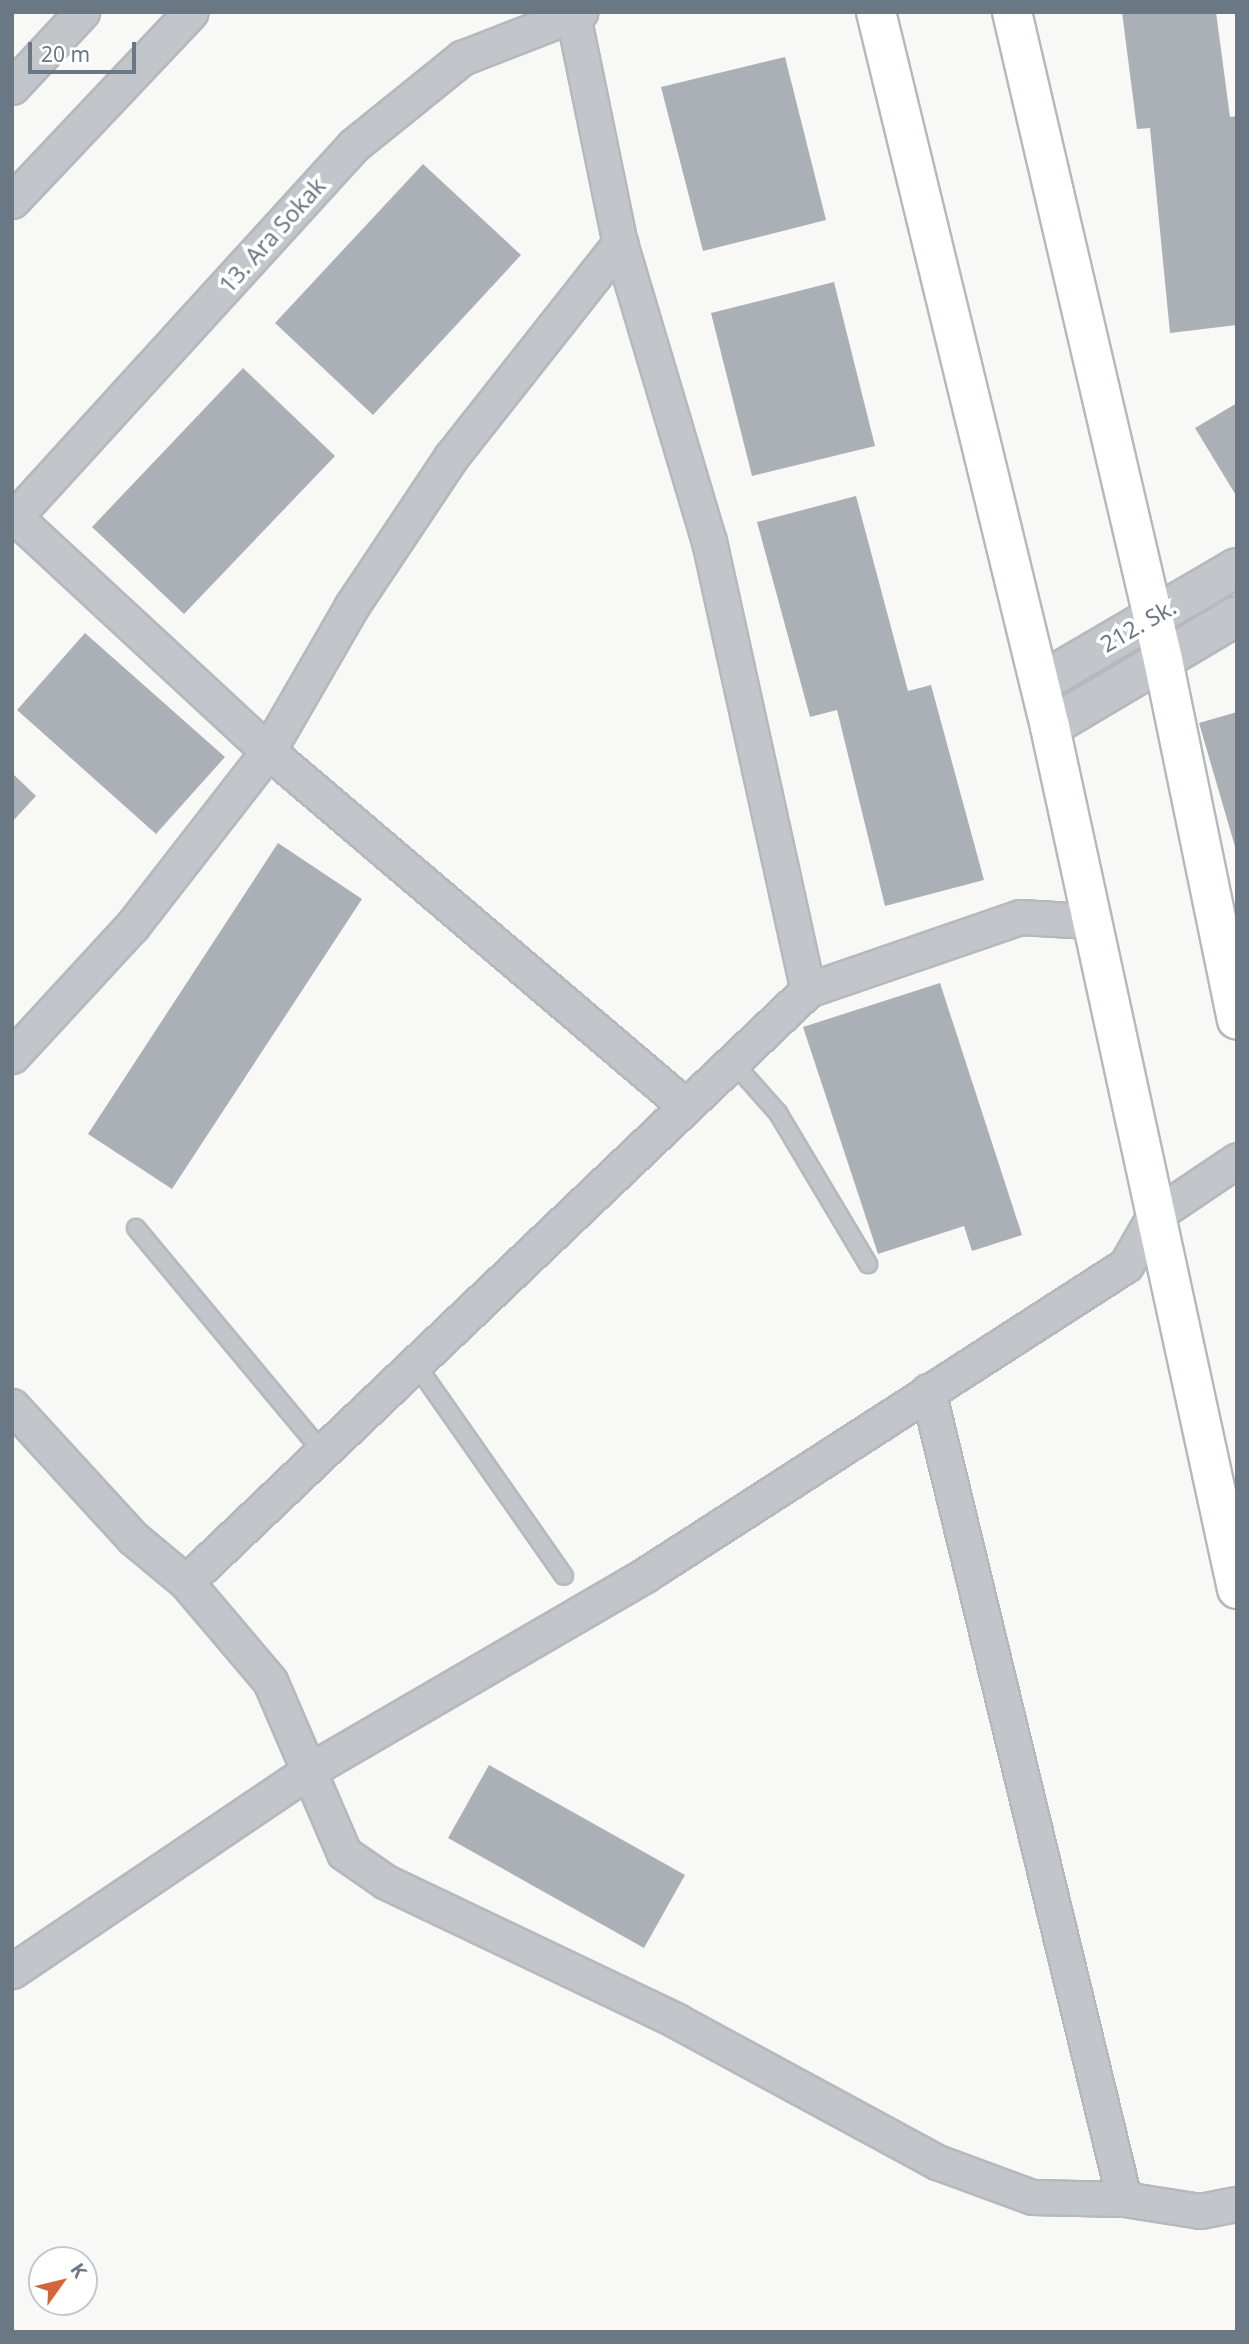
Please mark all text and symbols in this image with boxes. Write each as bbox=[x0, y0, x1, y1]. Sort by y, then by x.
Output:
scale bar bbox=[32, 28, 140, 72]
text: 20 m bbox=[41, 40, 90, 68]
street label: 13. Ara Sokak bbox=[213, 172, 331, 298]
street label: 212. Sk. bbox=[1095, 592, 1181, 658]
north arrow bbox=[28, 2246, 98, 2316]
text: K bbox=[64, 2258, 93, 2283]

